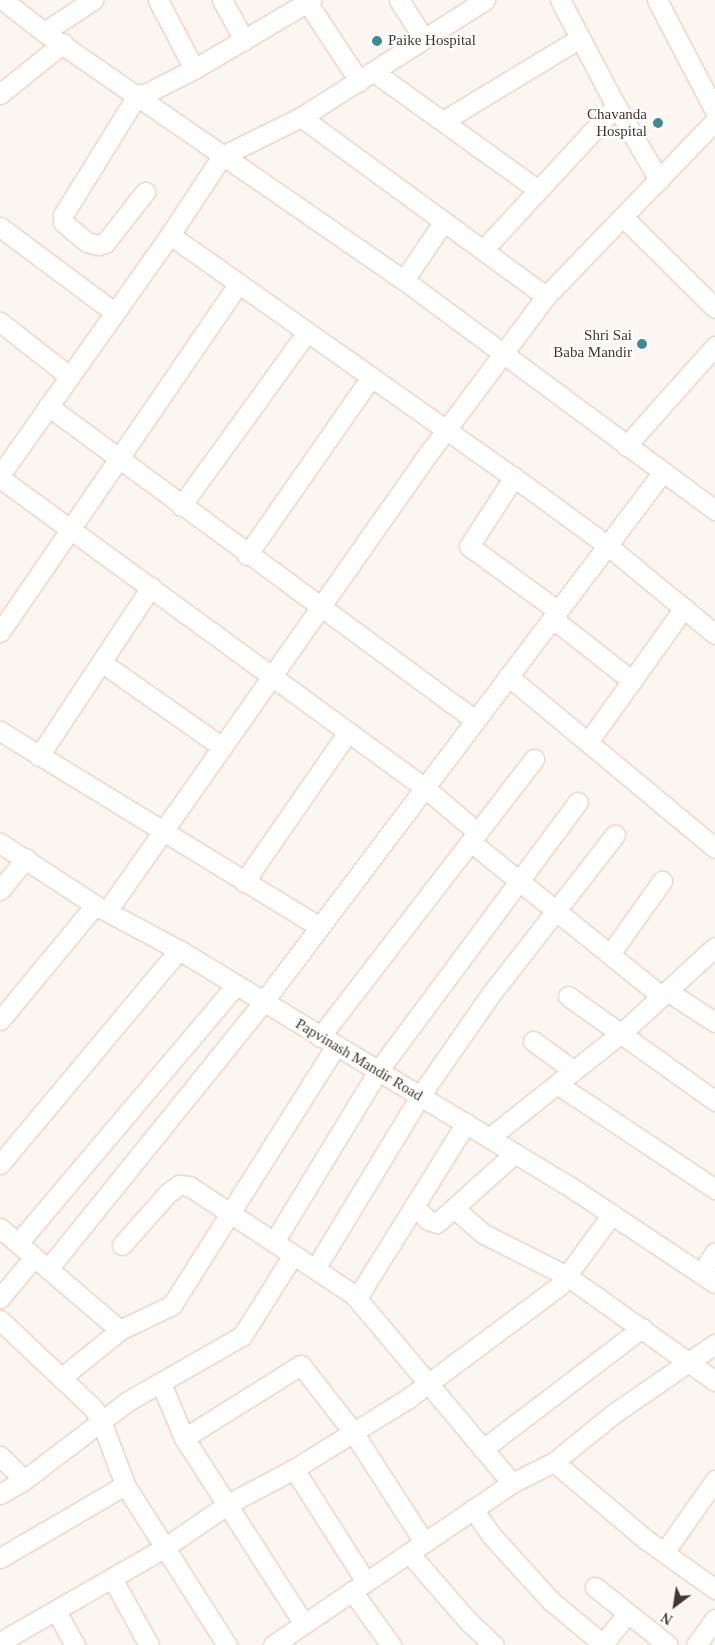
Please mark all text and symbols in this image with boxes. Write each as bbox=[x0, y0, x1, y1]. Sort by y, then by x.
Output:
place label: Paike Hospital bbox=[388, 32, 476, 50]
marker: Paike Hospital bbox=[370, 34, 384, 48]
place label: Chavanda Hospital bbox=[587, 105, 647, 140]
marker: Chavanda Hospital bbox=[651, 116, 665, 130]
place label: Shri Sai Baba Mandir bbox=[553, 326, 632, 361]
marker: Shri Sai Baba Mandir bbox=[636, 338, 648, 350]
street label: Papvinash Mandir Road bbox=[292, 1015, 426, 1105]
north arrow bbox=[650, 1580, 700, 1630]
text: N bbox=[659, 1609, 675, 1627]

